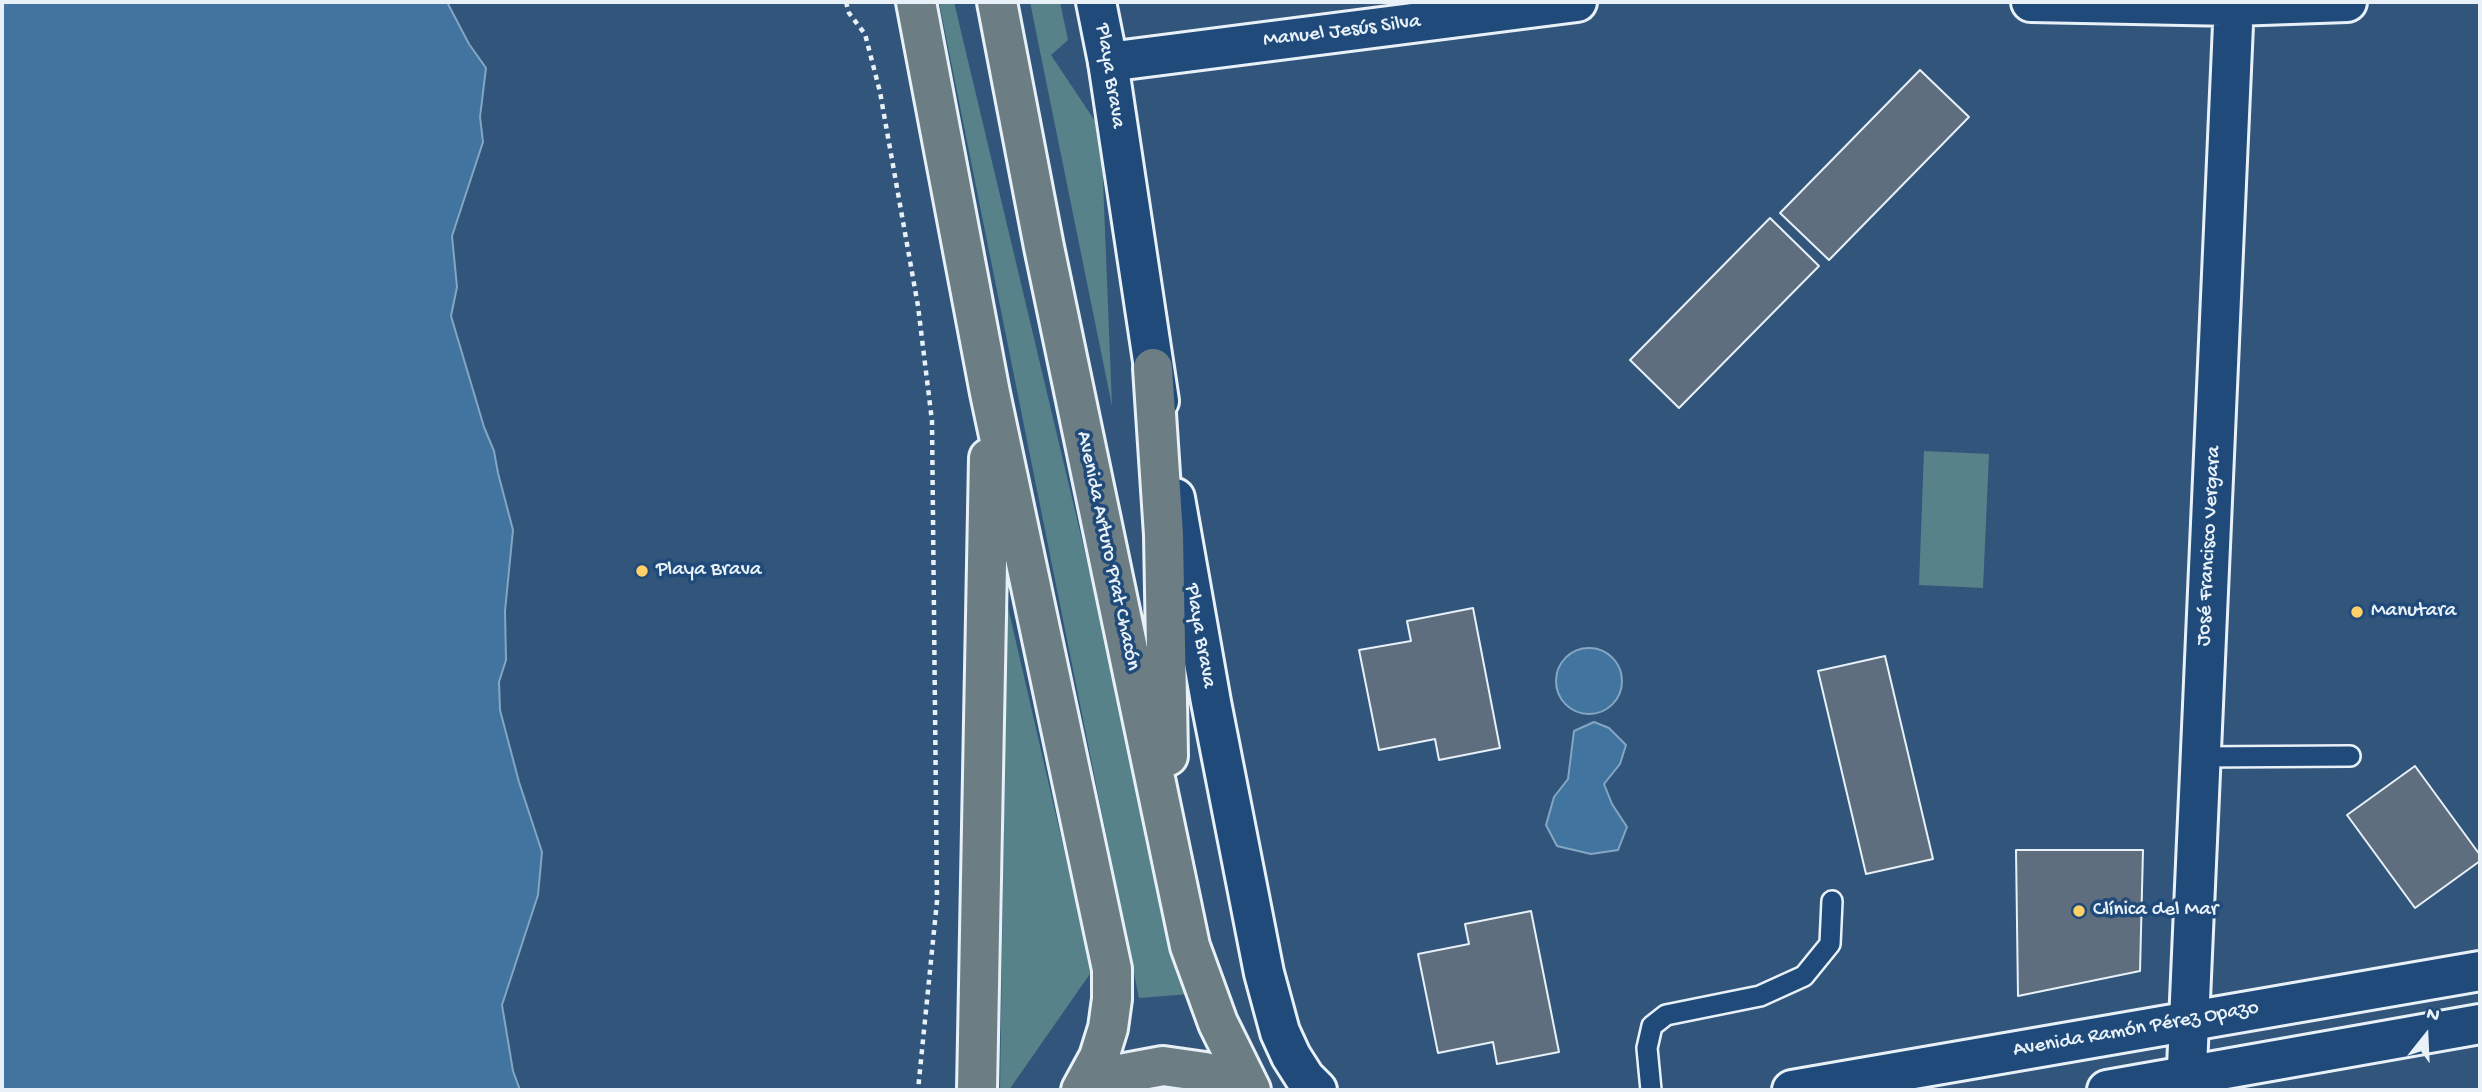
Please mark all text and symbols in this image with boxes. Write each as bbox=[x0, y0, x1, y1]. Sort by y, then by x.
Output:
street label: Manuel Jesús Silva bbox=[1262, 10, 1422, 54]
street label: Playa Brava bbox=[1088, 22, 1130, 130]
street label: Avenida Arturo Prat Chacón bbox=[1069, 429, 1145, 673]
street label: José Francisco Vergara bbox=[2192, 445, 2228, 647]
place label: Playa Brava bbox=[656, 558, 762, 584]
marker: Playa Brava bbox=[634, 563, 650, 579]
street label: Playa Brava bbox=[1177, 582, 1221, 690]
place label: Manutara bbox=[2371, 599, 2456, 625]
marker: Manutara bbox=[2349, 604, 2365, 620]
place label: Clínica del Mar bbox=[2093, 898, 2218, 924]
marker: Clínica del Mar bbox=[2071, 903, 2087, 919]
street label: Avenida Ramón Pérez Opazo bbox=[2011, 996, 2261, 1064]
north arrow bbox=[2391, 1001, 2461, 1071]
text: N bbox=[2423, 1003, 2442, 1028]

